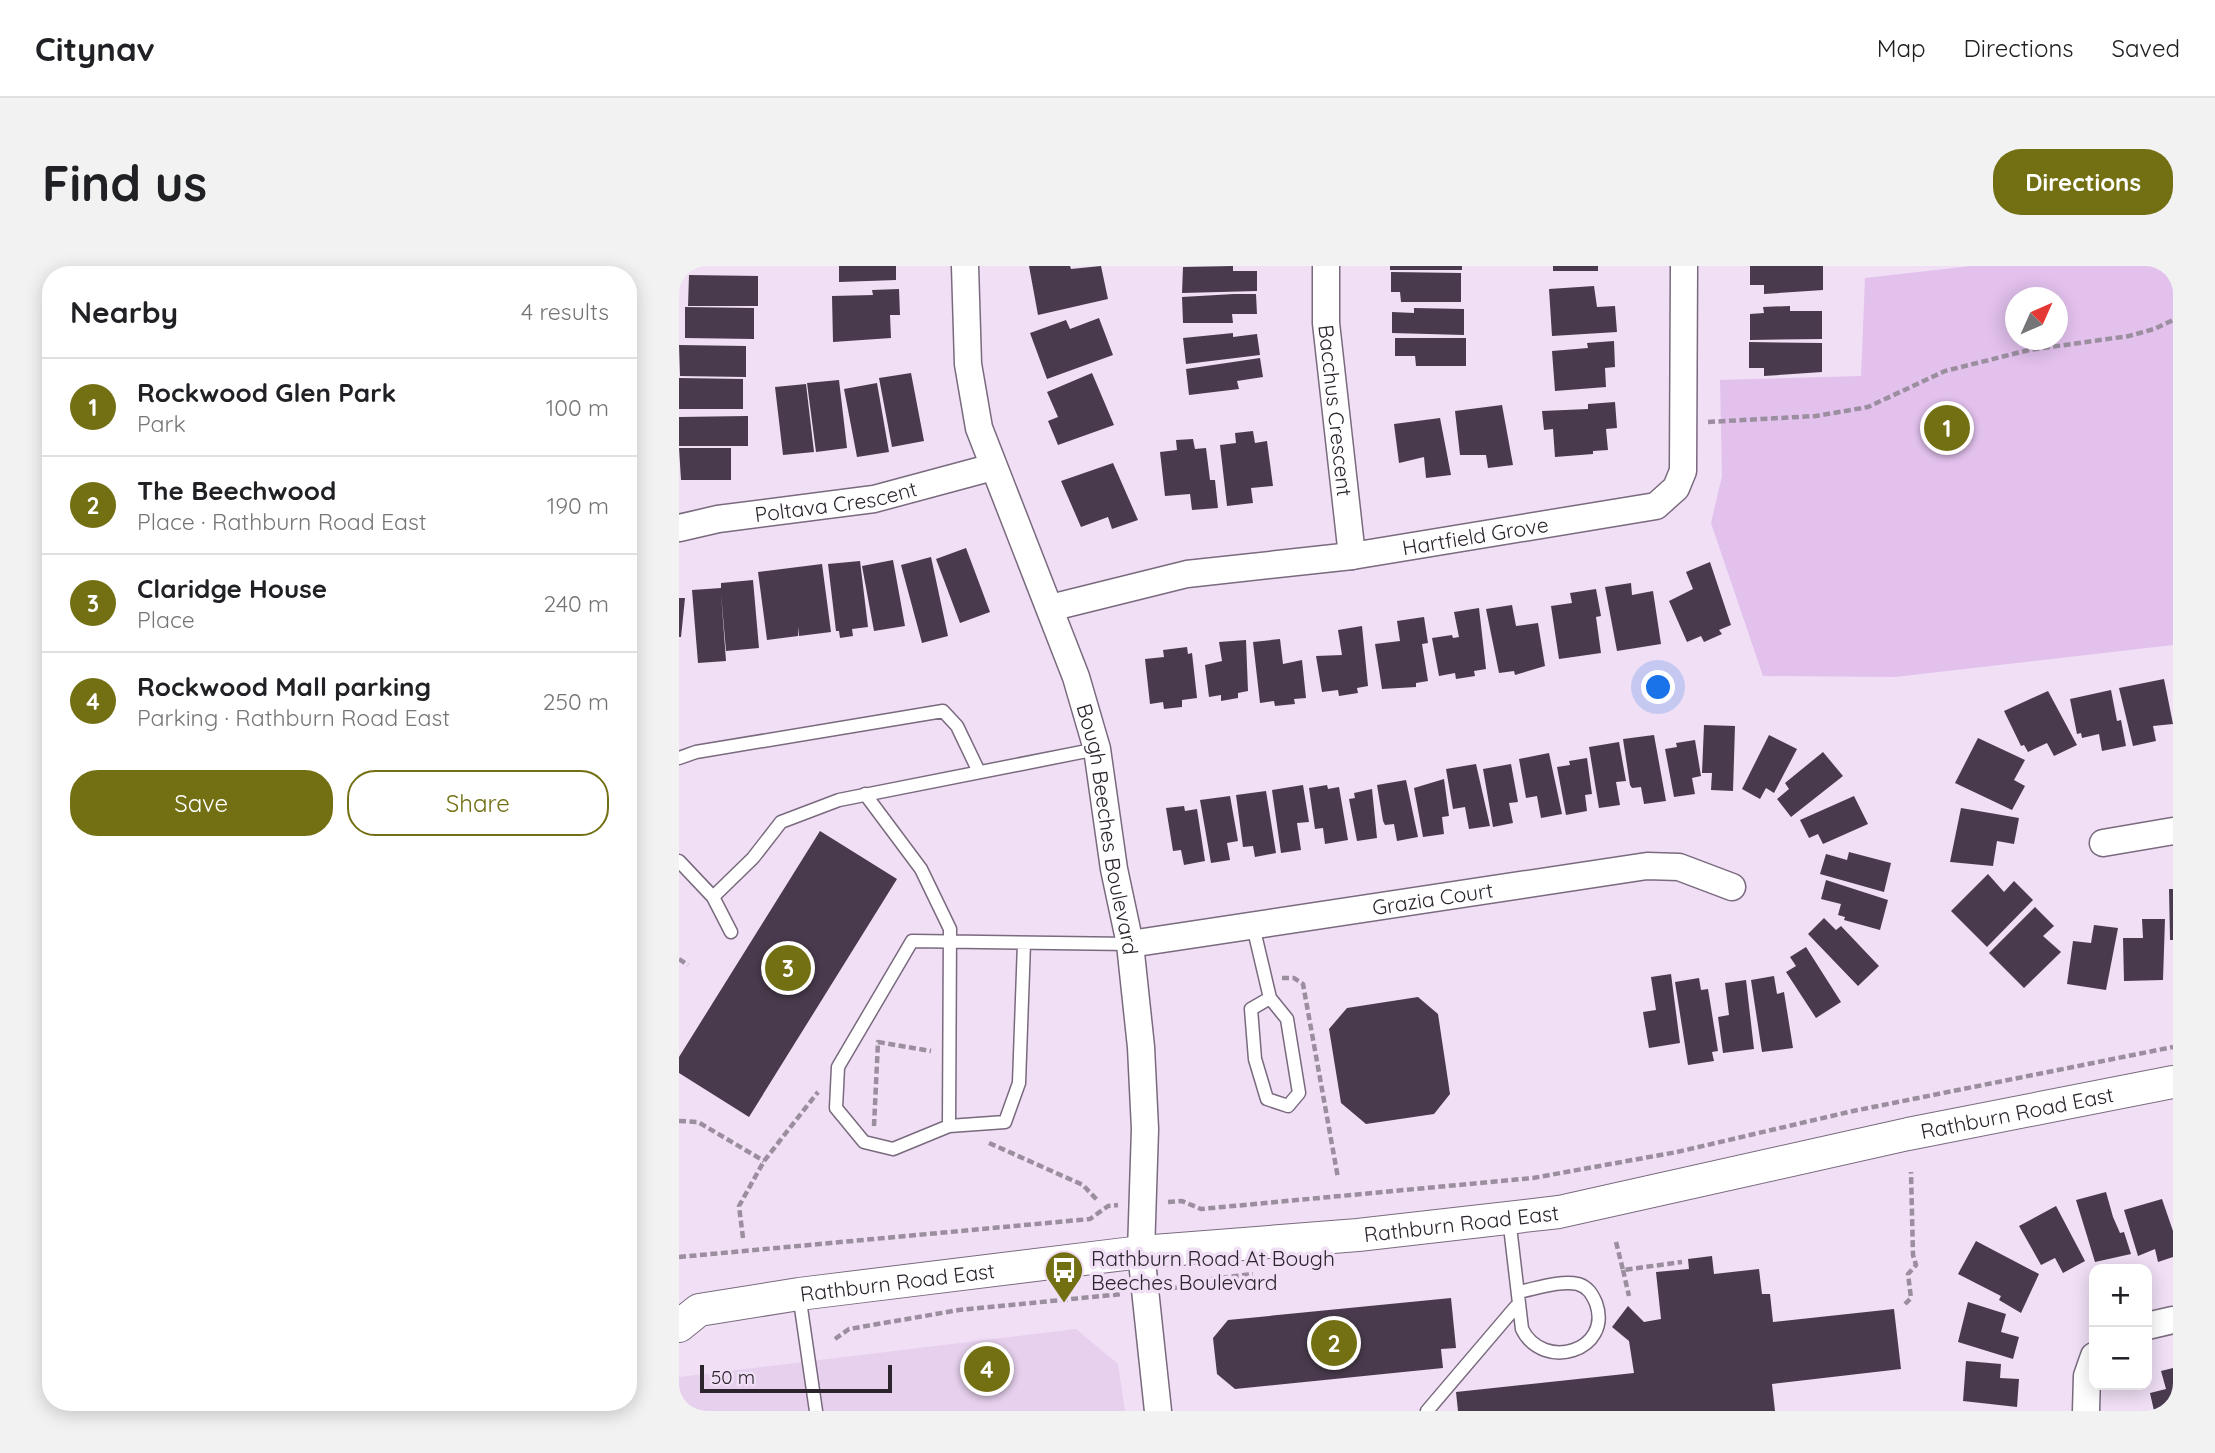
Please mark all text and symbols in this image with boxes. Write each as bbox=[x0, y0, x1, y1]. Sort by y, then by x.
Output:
text: Citynav bbox=[35, 28, 155, 69]
text: Map bbox=[1877, 33, 1926, 63]
text: Directions bbox=[1964, 33, 2074, 63]
text: Saved bbox=[2112, 33, 2180, 63]
button: Directions bbox=[1993, 149, 2173, 215]
text: Find us bbox=[42, 152, 207, 213]
north arrow bbox=[2005, 287, 2068, 350]
text: Nearby bbox=[70, 293, 178, 331]
text: 4 results bbox=[521, 297, 609, 326]
street label: Bacchus Crescent bbox=[1313, 323, 1358, 498]
text: Rockwood Glen Park bbox=[137, 376, 396, 409]
text: 1 bbox=[89, 393, 97, 422]
text: 100 m bbox=[546, 393, 609, 422]
pin: 1 bbox=[1924, 402, 1970, 454]
text: Park bbox=[137, 409, 186, 438]
text: The Beechwood bbox=[137, 474, 336, 507]
street label: Poltava Crescent bbox=[753, 475, 920, 527]
text: 2 bbox=[86, 491, 100, 520]
text: 190 m bbox=[547, 491, 609, 520]
text: Place · Rathburn Road East bbox=[137, 507, 427, 536]
street label: Hartfield Grove bbox=[1400, 511, 1550, 561]
text: Claridge House bbox=[137, 572, 327, 605]
text: 3 bbox=[87, 589, 99, 618]
text: 240 m bbox=[544, 589, 609, 618]
text: Place bbox=[137, 605, 195, 634]
text: Rockwood Mall parking bbox=[137, 670, 431, 703]
your location bbox=[1641, 670, 1675, 704]
text: 4 bbox=[86, 687, 100, 716]
text: 250 m bbox=[543, 687, 609, 716]
street label: Bough Beeches Boulevard bbox=[1071, 700, 1144, 956]
text: Parking · Rathburn Road East bbox=[137, 703, 450, 732]
button: Save bbox=[70, 770, 333, 836]
button: Share bbox=[347, 770, 609, 836]
street label: Grazia Court bbox=[1370, 876, 1495, 920]
pin: 3 bbox=[765, 942, 811, 994]
street label: Rathburn Road East bbox=[1918, 1081, 2116, 1144]
street label: Rathburn Road East bbox=[1362, 1199, 1560, 1247]
place label: Rathburn Road At Bough Beeches Boulevard bbox=[1091, 1245, 1335, 1295]
bus stop icon: Rathburn Road At Bough Beeches Boulevard bbox=[1043, 1249, 1085, 1304]
street label: Rathburn Road East bbox=[798, 1257, 996, 1307]
map controls bbox=[2089, 1264, 2152, 1390]
button: + bbox=[2089, 1264, 2152, 1327]
pin: 2 bbox=[1311, 1317, 1357, 1369]
button: − bbox=[2089, 1327, 2152, 1390]
pin: 4 bbox=[964, 1343, 1010, 1395]
scale bar bbox=[700, 1362, 893, 1394]
text: 50 m bbox=[711, 1365, 755, 1389]

